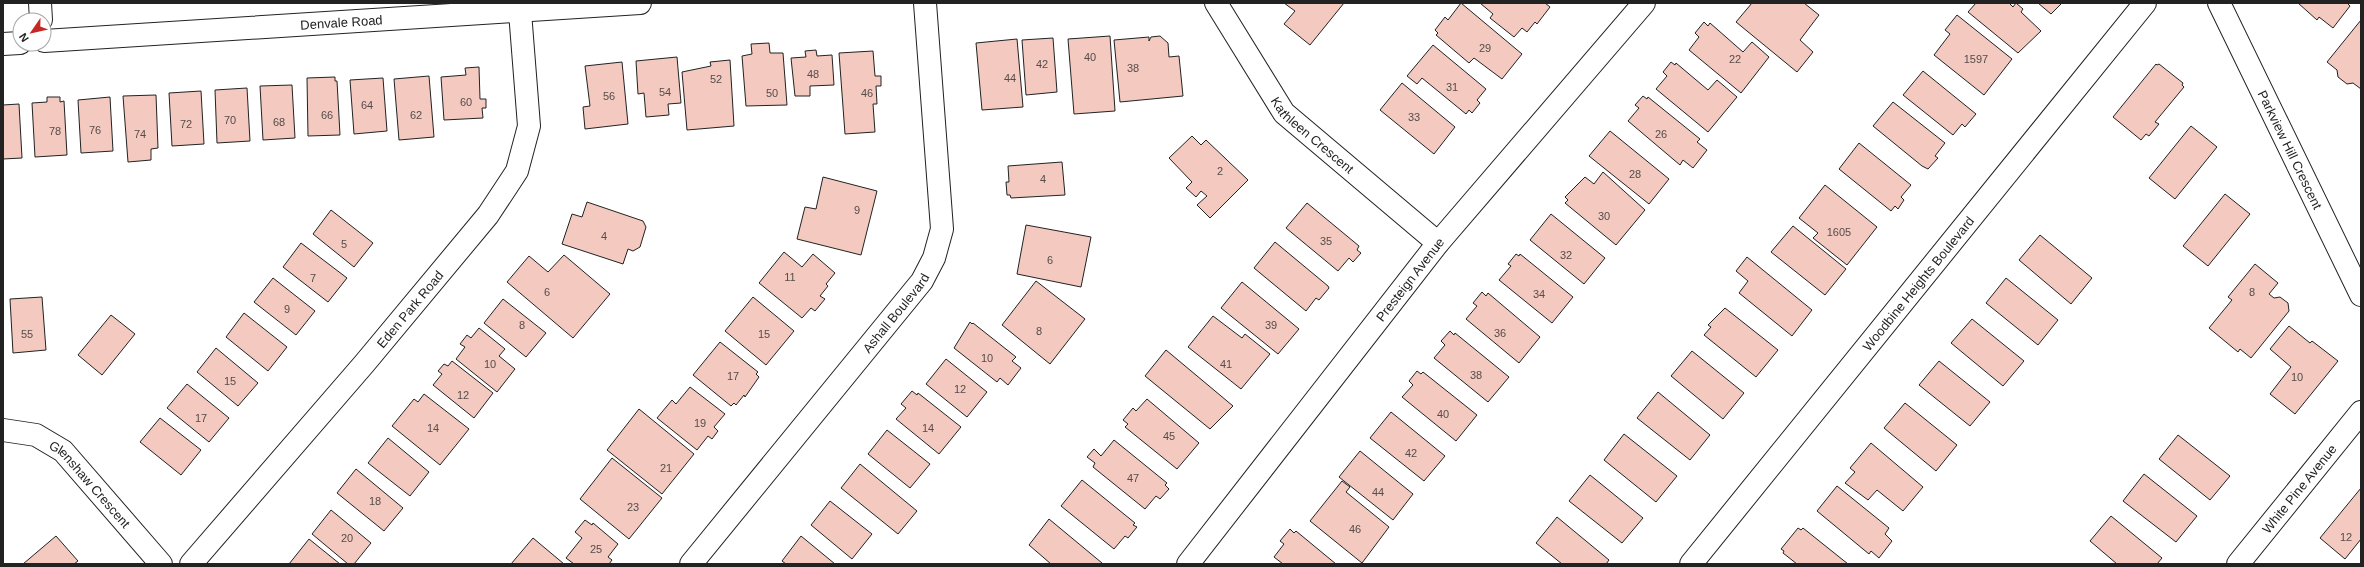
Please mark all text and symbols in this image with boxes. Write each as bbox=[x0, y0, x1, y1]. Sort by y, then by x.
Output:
north arrow bbox=[12, 12, 52, 52]
street label: Denvale Road bbox=[300, 12, 383, 32]
text: N bbox=[16, 31, 31, 44]
house number: 29 bbox=[1479, 42, 1491, 54]
house number: 40 bbox=[1084, 51, 1096, 63]
house number: 22 bbox=[1729, 53, 1741, 65]
house number: 1597 bbox=[1964, 53, 1988, 65]
house number: 42 bbox=[1036, 58, 1048, 70]
house number: 38 bbox=[1127, 62, 1139, 74]
house number: 48 bbox=[807, 68, 819, 80]
house number: 44 bbox=[1004, 72, 1016, 84]
house number: 52 bbox=[710, 73, 722, 85]
house number: 31 bbox=[1446, 81, 1458, 93]
house number: 54 bbox=[659, 86, 671, 98]
house number: 50 bbox=[766, 87, 778, 99]
house number: 46 bbox=[861, 87, 873, 99]
street label: Parkview Hill Crescent bbox=[2255, 88, 2326, 212]
house number: 56 bbox=[603, 90, 615, 102]
street label: Kathleen Crescent bbox=[1268, 94, 1357, 177]
house number: 60 bbox=[460, 96, 472, 108]
house number: 64 bbox=[361, 99, 373, 111]
house number: 66 bbox=[321, 109, 333, 121]
house number: 62 bbox=[410, 109, 422, 121]
house number: 33 bbox=[1408, 111, 1420, 123]
house number: 70 bbox=[224, 114, 236, 126]
house number: 68 bbox=[273, 116, 285, 128]
house number: 72 bbox=[180, 118, 192, 130]
house number: 76 bbox=[89, 124, 101, 136]
house number: 78 bbox=[49, 125, 61, 137]
house number: 74 bbox=[134, 128, 146, 140]
house number: 26 bbox=[1655, 128, 1667, 140]
house number: 2 bbox=[1217, 165, 1223, 177]
house number: 28 bbox=[1629, 168, 1641, 180]
house number: 4 bbox=[1040, 173, 1046, 185]
house number: 9 bbox=[854, 204, 860, 216]
house number: 30 bbox=[1598, 210, 1610, 222]
street label: Woodbine Heights Boulevard bbox=[1859, 213, 1977, 354]
house number: 1605 bbox=[1827, 226, 1851, 238]
house number: 4 bbox=[601, 230, 607, 242]
street label: Presteign Avenue bbox=[1373, 234, 1447, 324]
house number: 35 bbox=[1320, 235, 1332, 247]
house number: 5 bbox=[341, 238, 347, 250]
house number: 32 bbox=[1560, 249, 1572, 261]
house number: 6 bbox=[1047, 254, 1053, 266]
street label: Eden Park Road bbox=[373, 268, 446, 350]
house number: 11 bbox=[784, 271, 796, 283]
street label: Ashall Boulevard bbox=[859, 271, 932, 356]
house number: 7 bbox=[310, 272, 316, 284]
house number: 6 bbox=[544, 286, 550, 298]
house number: 8 bbox=[2249, 286, 2255, 298]
house number: 34 bbox=[1533, 288, 1545, 300]
house number: 9 bbox=[284, 303, 290, 315]
house number: 8 bbox=[519, 319, 525, 331]
house number: 39 bbox=[1265, 319, 1277, 331]
house number: 8 bbox=[1036, 325, 1042, 337]
house number: 36 bbox=[1494, 327, 1506, 339]
house number: 55 bbox=[21, 328, 33, 340]
house number: 15 bbox=[758, 328, 770, 340]
house number: 10 bbox=[981, 352, 993, 364]
house number: 10 bbox=[484, 358, 496, 370]
house number: 41 bbox=[1220, 358, 1232, 370]
house number: 38 bbox=[1470, 369, 1482, 381]
house number: 17 bbox=[727, 370, 739, 382]
house number: 10 bbox=[2291, 371, 2303, 383]
house number: 15 bbox=[224, 375, 236, 387]
house number: 12 bbox=[954, 383, 966, 395]
house number: 12 bbox=[457, 389, 469, 401]
house number: 40 bbox=[1437, 408, 1449, 420]
house number: 17 bbox=[195, 412, 207, 424]
house number: 19 bbox=[694, 417, 706, 429]
house number: 14 bbox=[427, 422, 439, 434]
house number: 14 bbox=[922, 422, 934, 434]
house number: 45 bbox=[1163, 430, 1175, 442]
street label: Glenshaw Crescent bbox=[47, 437, 134, 531]
street label: White Pine Avenue bbox=[2259, 441, 2339, 536]
house number: 42 bbox=[1405, 447, 1417, 459]
house number: 21 bbox=[660, 462, 672, 474]
house number: 47 bbox=[1127, 472, 1139, 484]
house number: 44 bbox=[1372, 486, 1384, 498]
house number: 18 bbox=[369, 495, 381, 507]
house number: 23 bbox=[627, 501, 639, 513]
house number: 46 bbox=[1349, 523, 1361, 535]
house number: 12 bbox=[2340, 531, 2352, 543]
house number: 20 bbox=[341, 532, 353, 544]
house number: 25 bbox=[590, 543, 602, 555]

